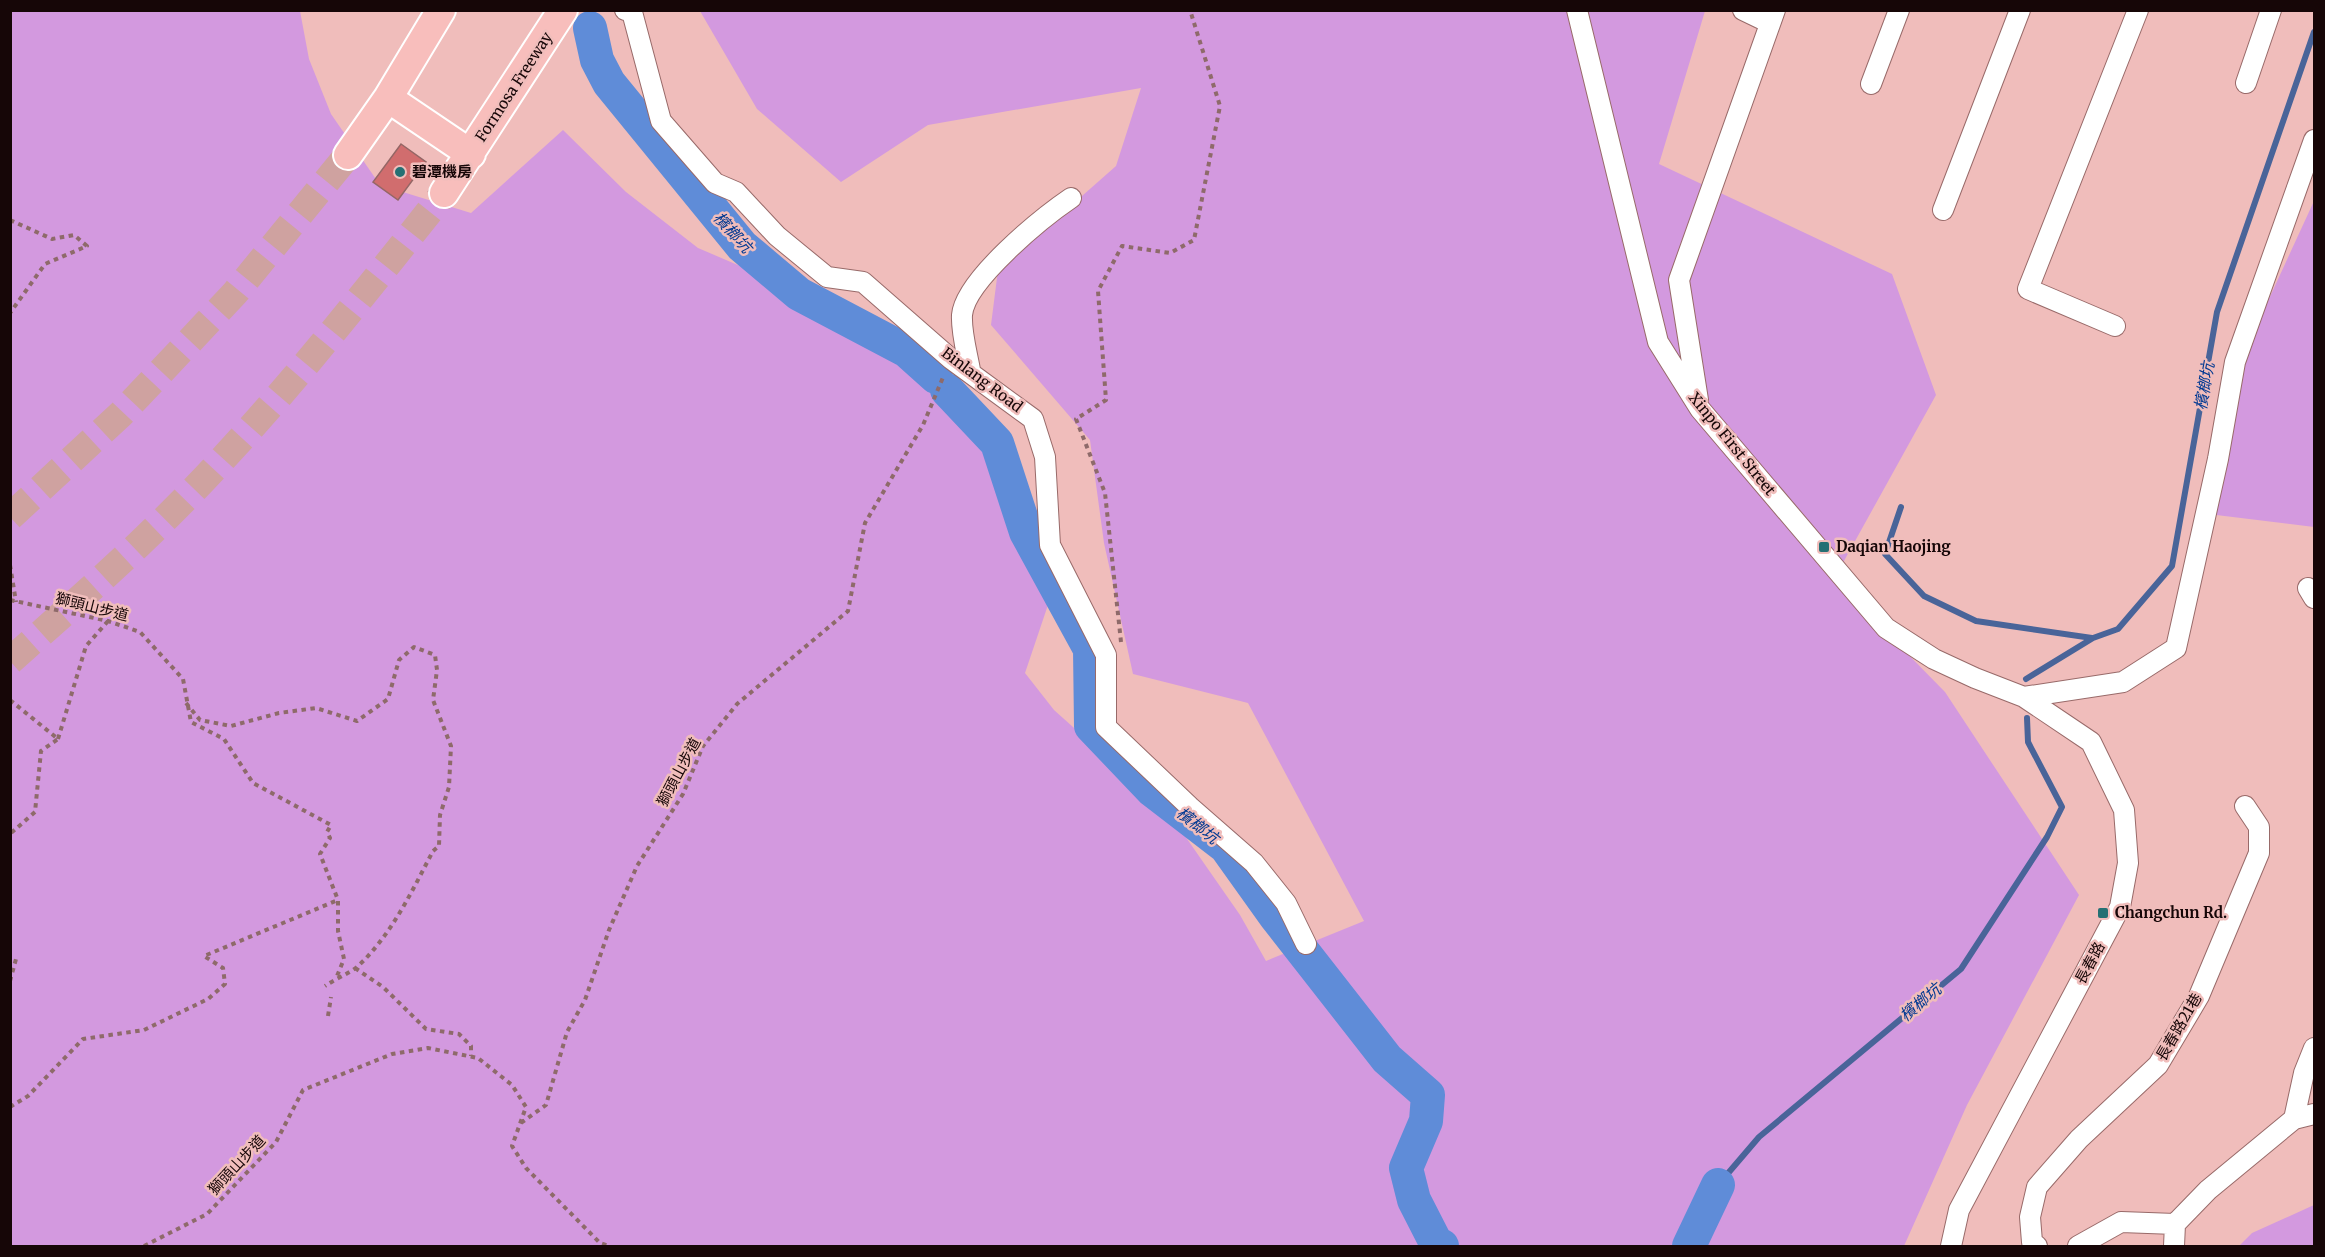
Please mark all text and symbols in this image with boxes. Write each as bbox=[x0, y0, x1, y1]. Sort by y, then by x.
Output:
street label: Formosa Freeway bbox=[471, 28, 556, 145]
place label: 碧潭機房 bbox=[412, 162, 472, 181]
marker: 碧潭機房 bbox=[393, 165, 407, 179]
water label: 檳榔坑 bbox=[710, 207, 758, 258]
street label: Binlang Road bbox=[938, 343, 1026, 416]
water label: 檳榔坑 bbox=[2190, 359, 2218, 411]
street label: Xinpo First Street bbox=[1685, 388, 1780, 499]
place label: Daqian Haojing bbox=[1836, 537, 1951, 556]
marker: Daqian Haojing bbox=[1817, 540, 1831, 554]
street label: 獅頭山步道 bbox=[53, 588, 131, 625]
street label: 獅頭山步道 bbox=[653, 734, 705, 809]
water label: 檳榔坑 bbox=[1173, 802, 1225, 849]
place label: Changchun Rd. bbox=[2115, 903, 2227, 922]
marker: Changchun Rd. bbox=[2096, 906, 2110, 920]
street label: 長春路 bbox=[2071, 938, 2109, 987]
water label: 檳榔坑 bbox=[1895, 978, 1946, 1025]
street label: 長春路21巷 bbox=[2152, 989, 2206, 1064]
street label: 獅頭山步道 bbox=[204, 1131, 269, 1199]

